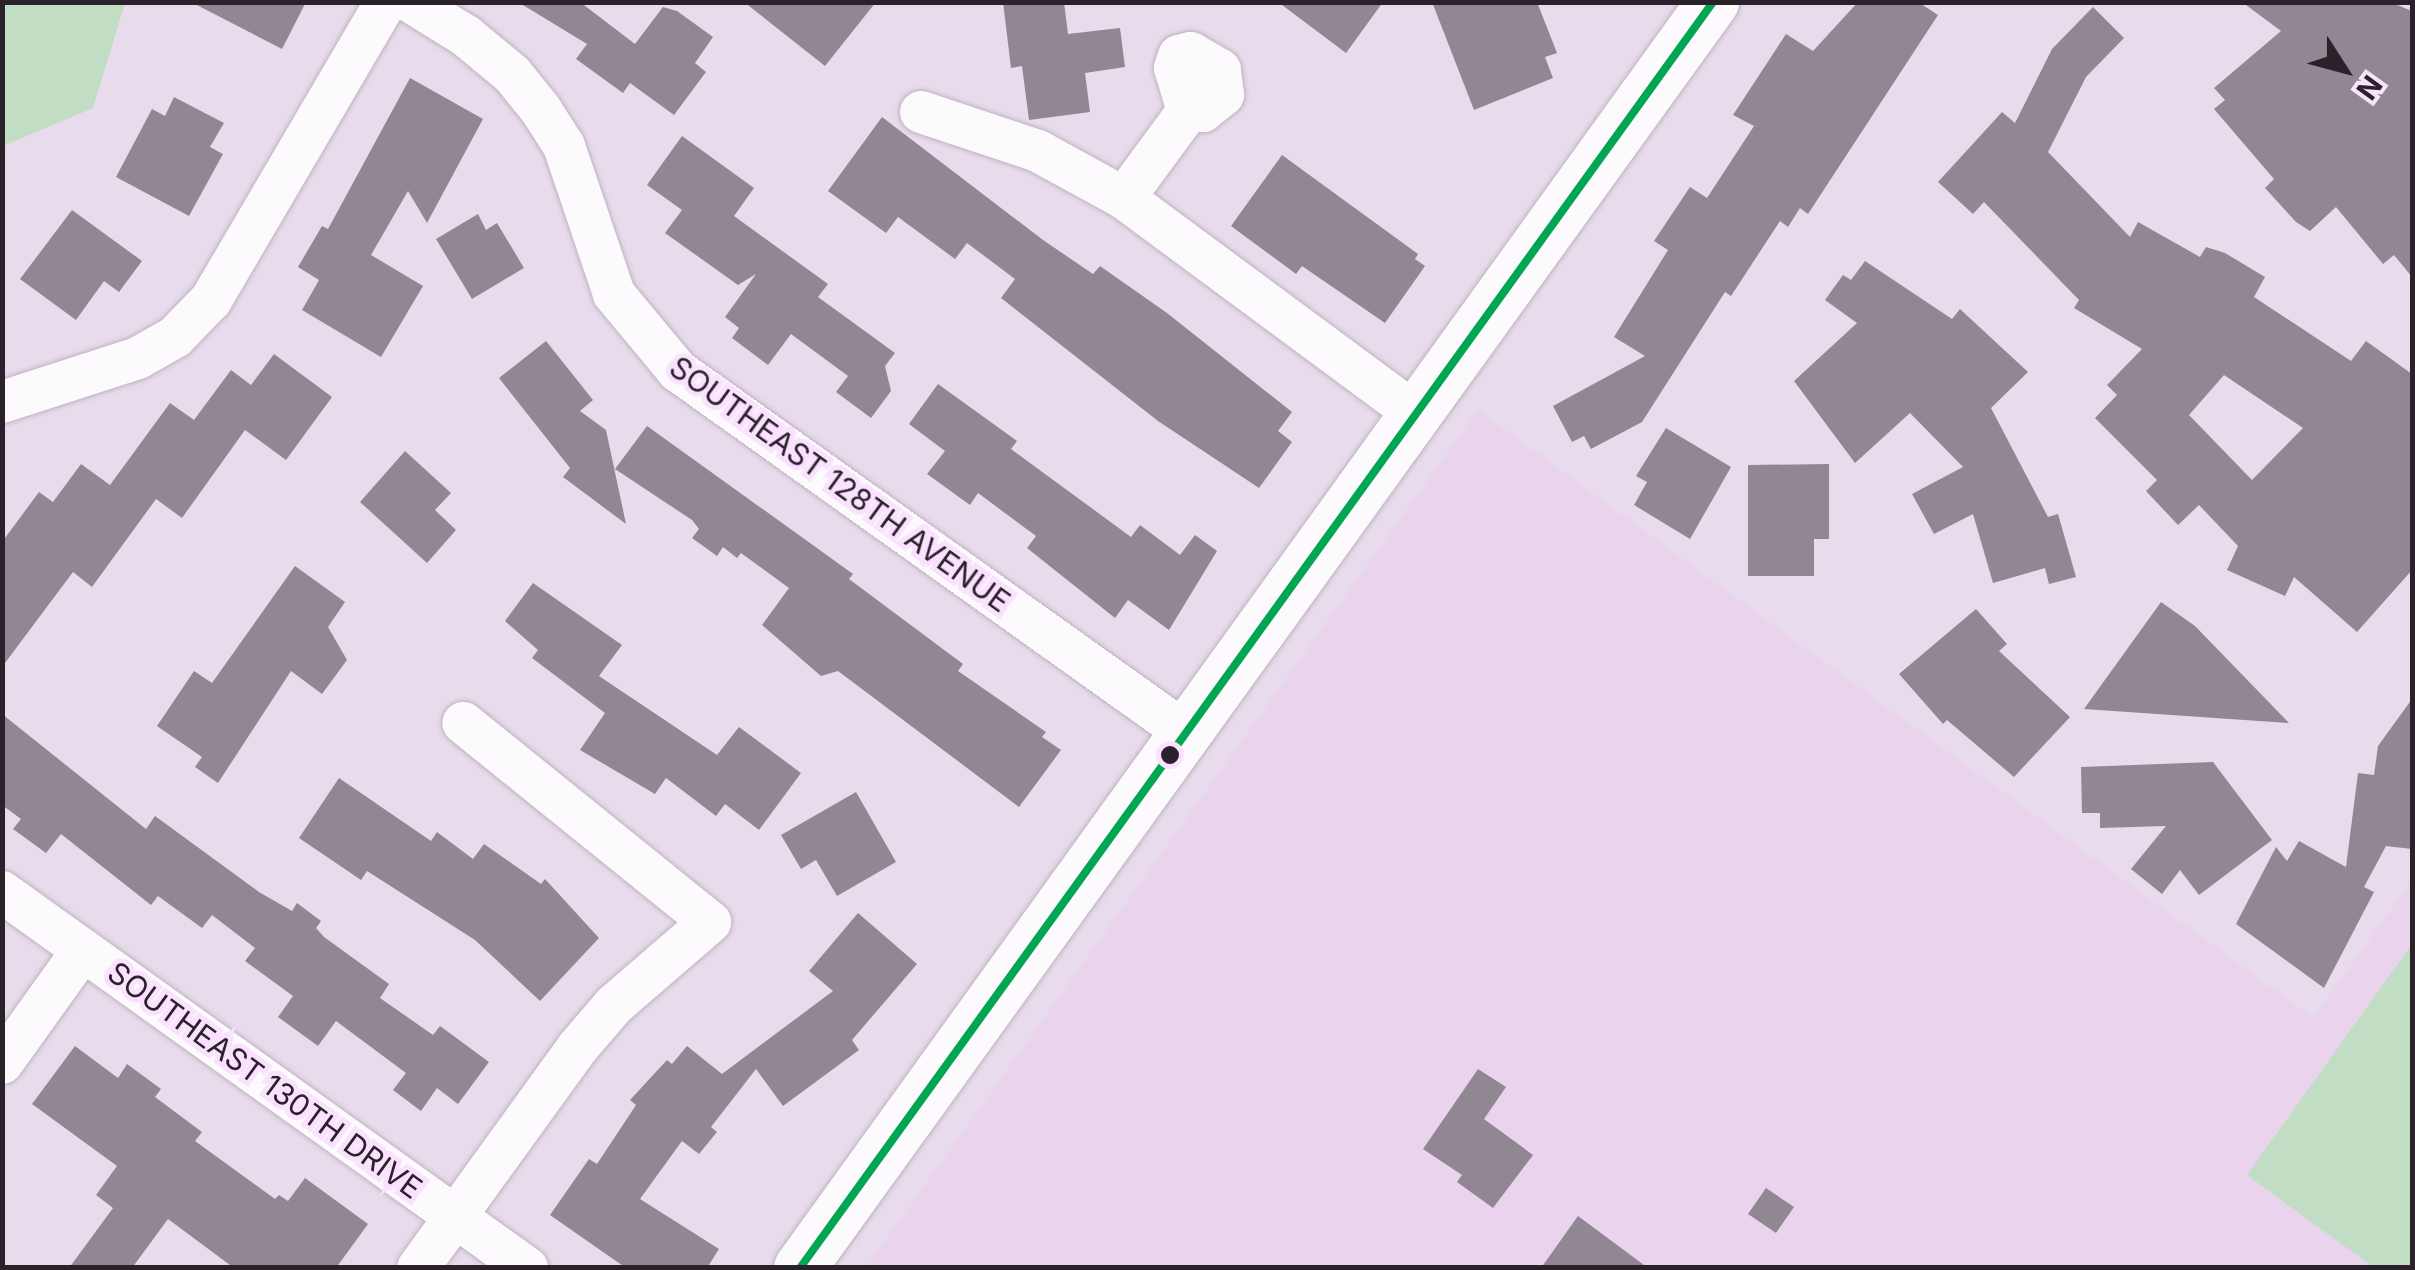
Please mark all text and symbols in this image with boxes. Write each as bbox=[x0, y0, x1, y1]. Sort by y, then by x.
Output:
north arrow bbox=[2295, 20, 2395, 120]
text: N bbox=[2349, 69, 2389, 106]
street label: SOUTHEAST 128TH AVENUE bbox=[663, 349, 1017, 619]
unlabelled marker bbox=[1160, 745, 1180, 765]
street label: SOUTHEAST 130TH DRIVE bbox=[101, 954, 429, 1206]

